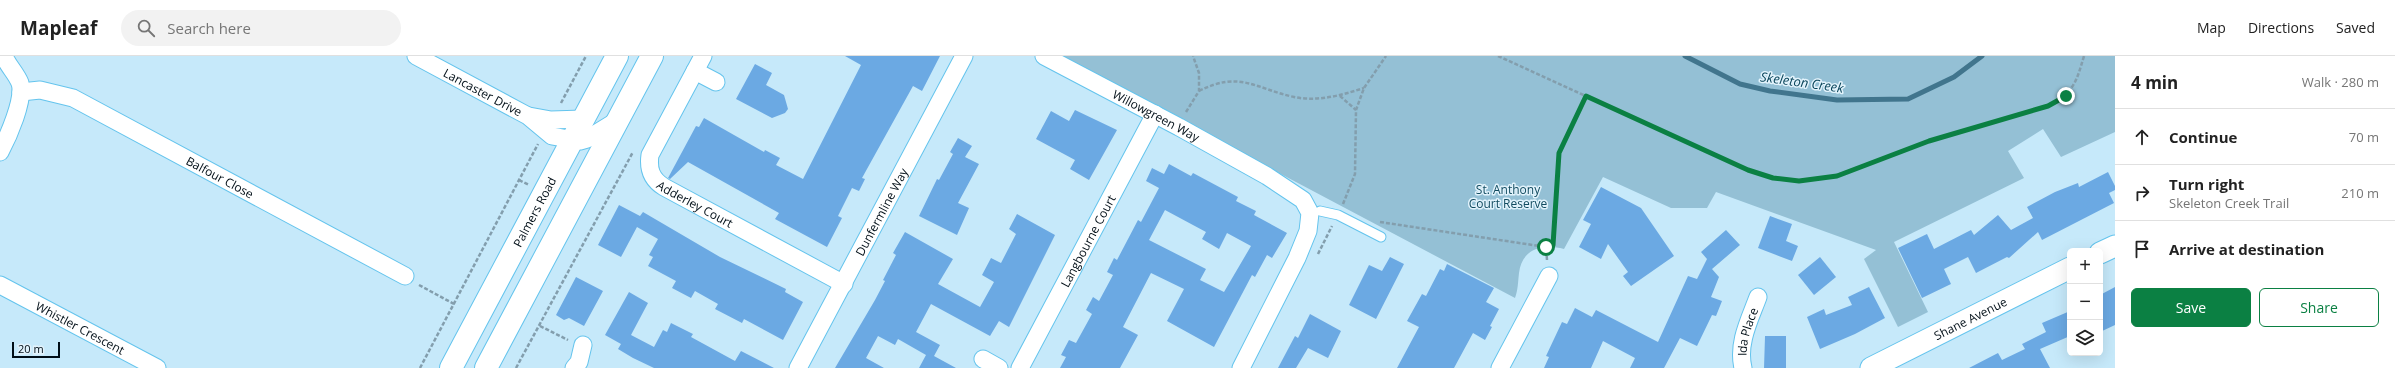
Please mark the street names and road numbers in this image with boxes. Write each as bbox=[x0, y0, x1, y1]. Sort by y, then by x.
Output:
street label: Lancaster Drive bbox=[441, 64, 526, 120]
street label: Willowgreen Way bbox=[1110, 85, 1204, 146]
street label: Balfour Close bbox=[183, 152, 257, 202]
street label: Dunfermline Way bbox=[851, 164, 912, 259]
street label: Palmers Road bbox=[509, 174, 560, 250]
street label: Adderley Court bbox=[653, 176, 736, 231]
street label: Langbourne Court bbox=[1056, 192, 1119, 290]
street label: Shane Avenue bbox=[1931, 293, 2010, 344]
street label: Whistler Crescent bbox=[33, 297, 128, 358]
street label: Ida Place bbox=[1733, 305, 1762, 356]

